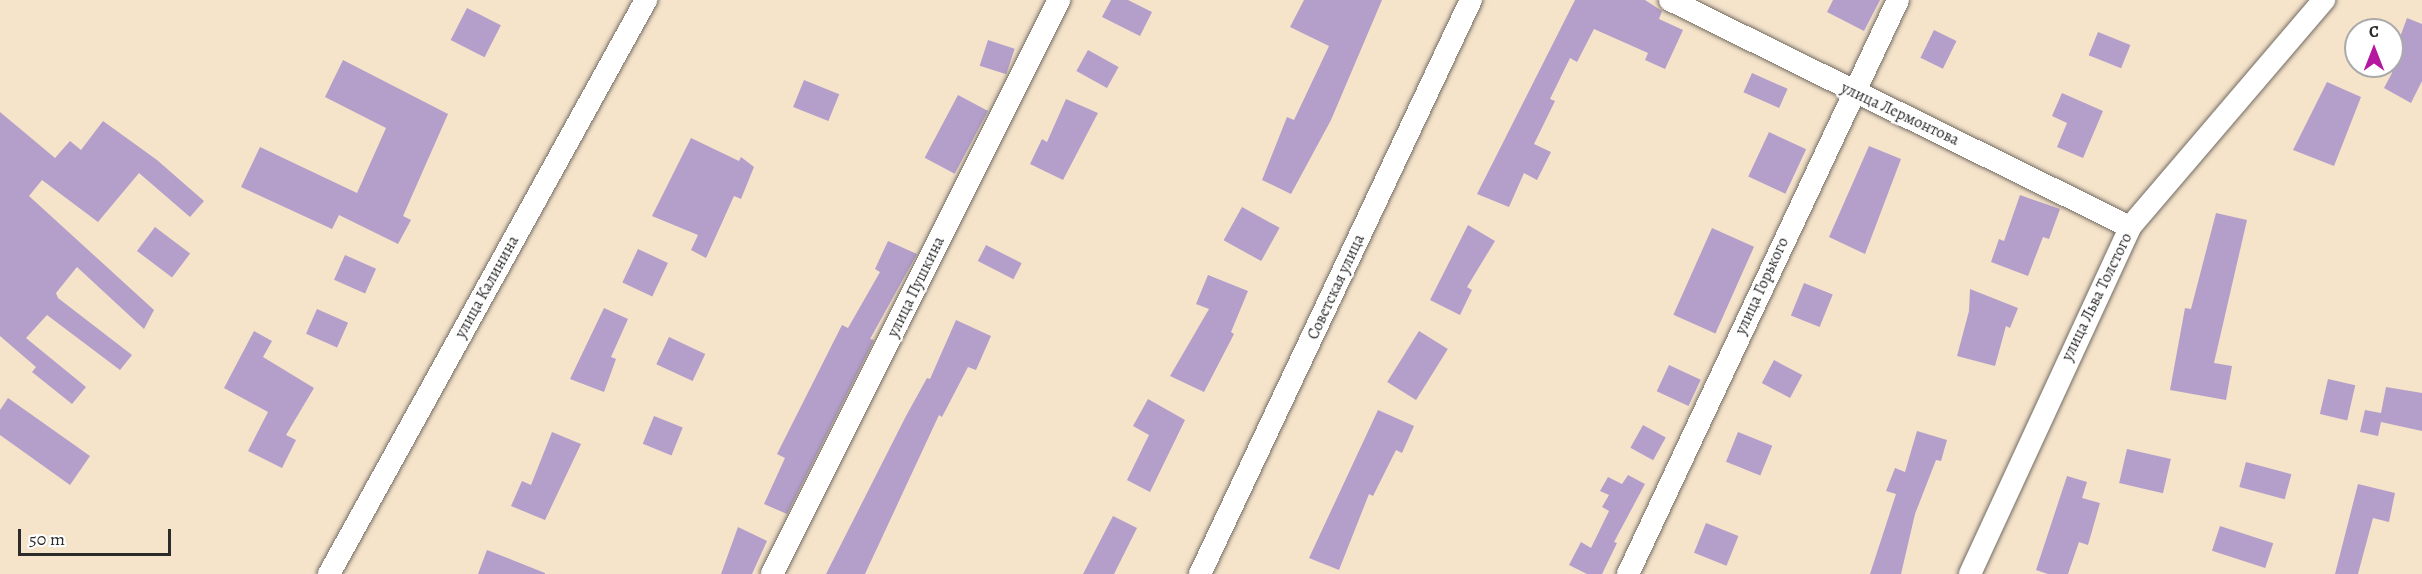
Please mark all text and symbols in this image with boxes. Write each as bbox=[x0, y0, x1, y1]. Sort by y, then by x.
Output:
north arrow bbox=[2344, 18, 2404, 78]
text: С bbox=[2369, 21, 2379, 43]
street label: улица Лермонтова bbox=[1838, 78, 1962, 150]
street label: улица Льва Толстого bbox=[2058, 230, 2136, 364]
street label: Советская улица bbox=[1303, 231, 1369, 343]
street label: улица Калинина bbox=[451, 232, 523, 342]
street label: улица Пушкина bbox=[883, 234, 949, 340]
street label: улица Горького bbox=[1731, 234, 1793, 338]
scale bar bbox=[21, 517, 174, 555]
text: 50 m bbox=[29, 527, 65, 551]

